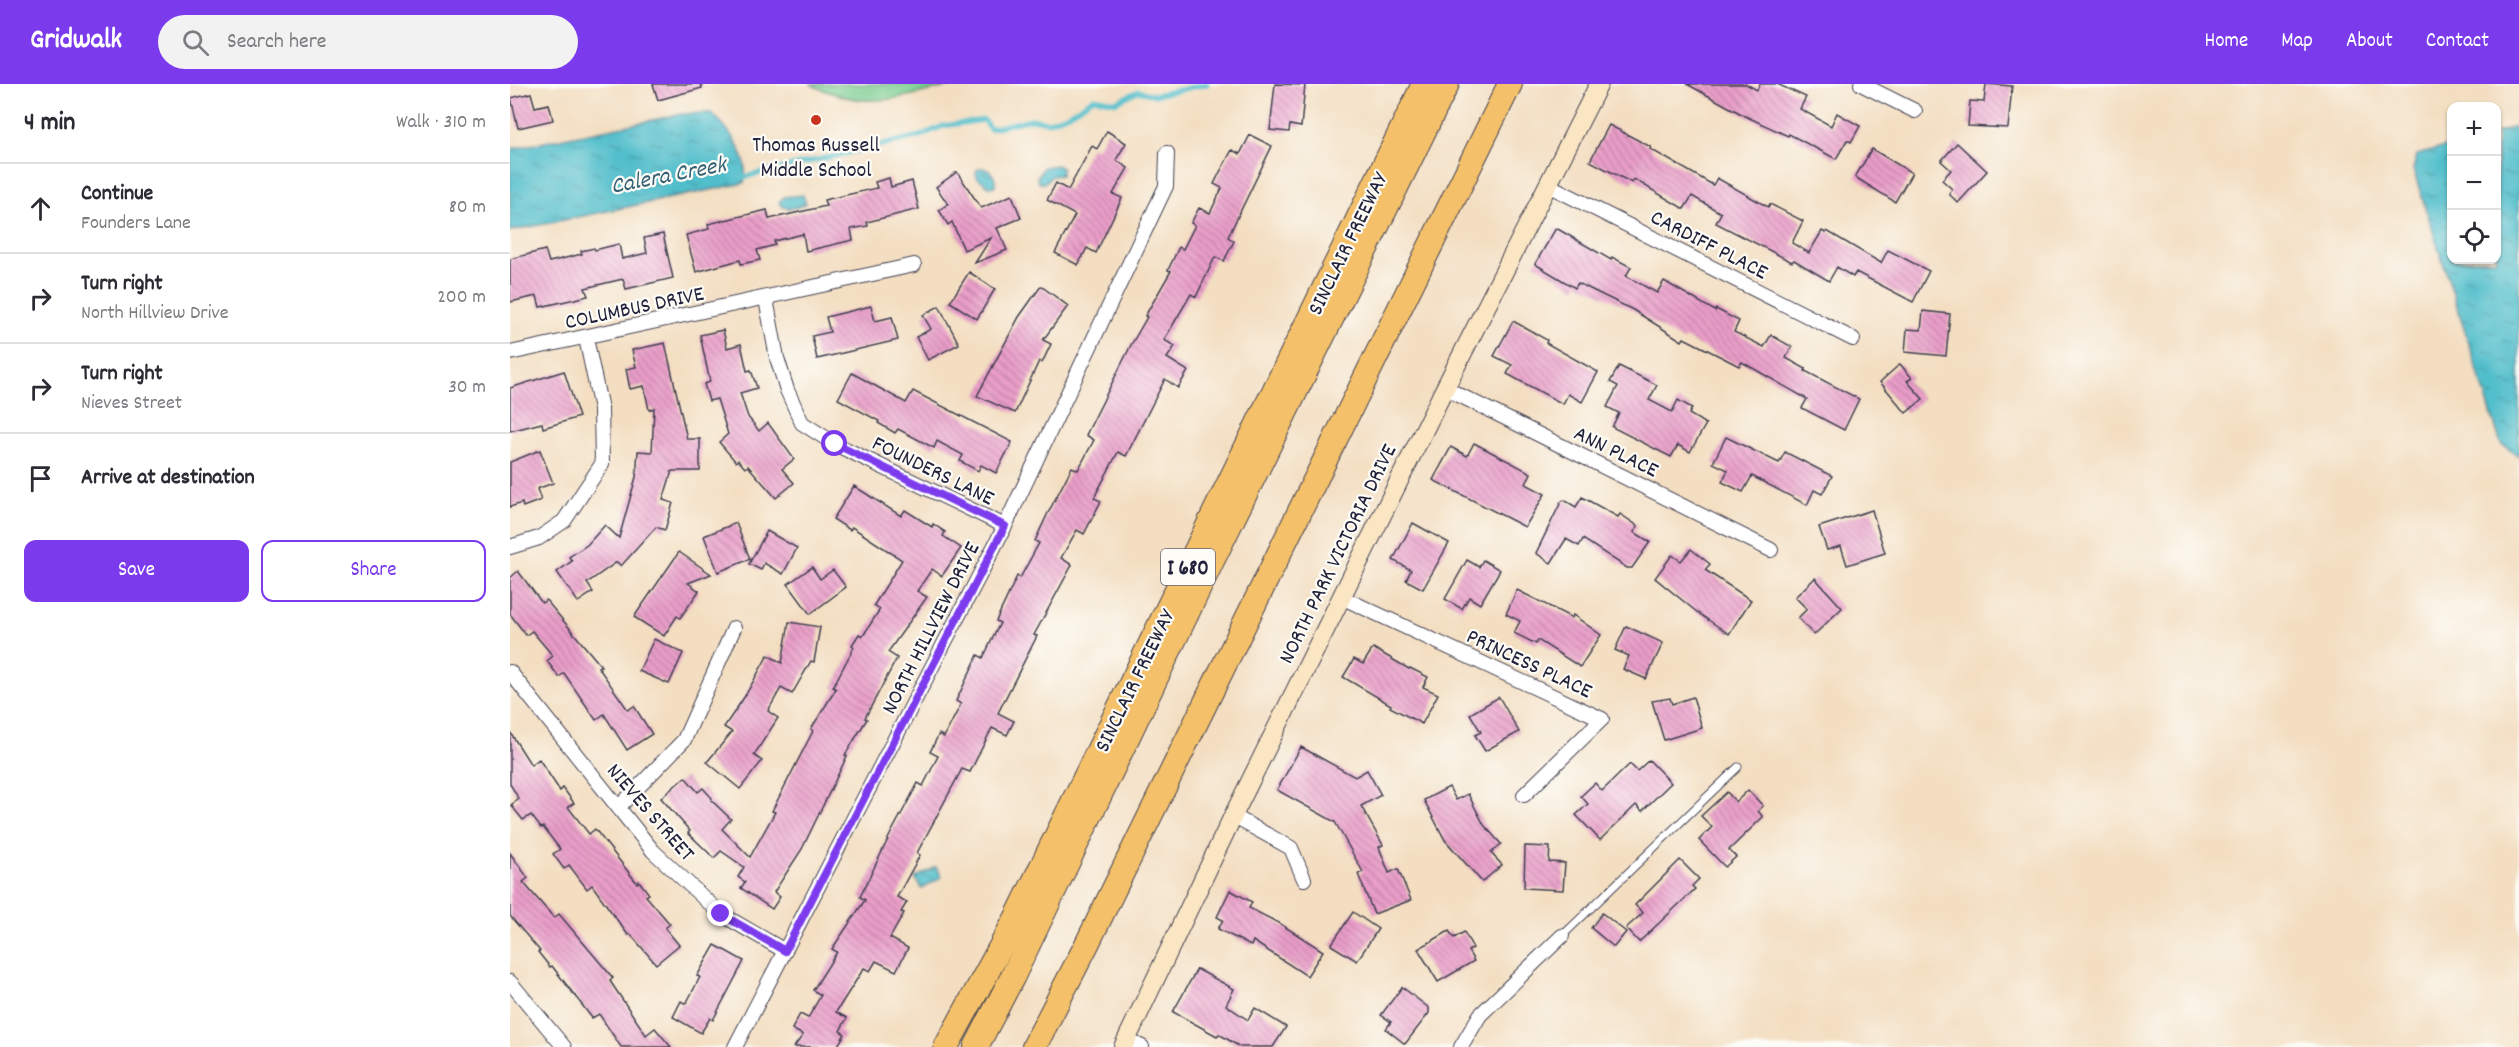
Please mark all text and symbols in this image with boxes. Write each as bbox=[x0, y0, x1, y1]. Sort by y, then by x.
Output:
search box bbox=[158, 15, 578, 69]
text: Gridwalk bbox=[30, 22, 122, 62]
icon: search bbox=[179, 26, 212, 59]
text: Search here bbox=[227, 27, 327, 58]
text: Home bbox=[2204, 27, 2248, 57]
text: Map bbox=[2281, 27, 2313, 57]
text: About bbox=[2346, 27, 2393, 57]
text: Contact bbox=[2426, 27, 2489, 57]
map controls bbox=[2447, 102, 2501, 264]
button: + bbox=[2447, 102, 2501, 156]
text: 4 min bbox=[24, 105, 75, 142]
text: Walk · 310 m bbox=[396, 109, 486, 137]
marker: Thomas Russell Middle School bbox=[809, 113, 823, 127]
place label: Thomas Russell Middle School bbox=[752, 131, 880, 187]
water label: Calera Creek bbox=[608, 149, 731, 205]
button: − bbox=[2447, 156, 2501, 210]
street label: SINCLAIR FREEWAY bbox=[1301, 167, 1397, 321]
text: Continue bbox=[81, 179, 153, 210]
icon: ahead bbox=[24, 192, 57, 225]
text: 80 m bbox=[449, 194, 486, 222]
street label: CARDIFF PLACE bbox=[1644, 203, 1773, 289]
text: Founders Lane bbox=[81, 210, 191, 238]
button: locate bbox=[2447, 210, 2501, 264]
text: Turn right bbox=[81, 269, 163, 300]
street label: COLUMBUS DRIVE bbox=[562, 280, 707, 339]
icon: right bbox=[24, 282, 57, 315]
text: 200 m bbox=[437, 284, 486, 312]
text: North Hillview Drive bbox=[81, 300, 229, 328]
text: Turn right bbox=[81, 359, 163, 390]
icon: right bbox=[24, 372, 57, 405]
text: 30 m bbox=[448, 374, 486, 402]
text: Nieves Street bbox=[81, 390, 182, 418]
street label: ANN PLACE bbox=[1568, 419, 1663, 487]
street label: FOUNDERS LANE bbox=[866, 429, 999, 515]
route start bbox=[821, 430, 847, 456]
street label: NORTH PARK VICTORIA DRIVE bbox=[1272, 439, 1406, 670]
icon: arrive bbox=[24, 462, 57, 495]
text: Arrive at destination bbox=[81, 463, 255, 494]
street label: NORTH HILLVIEW DRIVE bbox=[875, 537, 989, 720]
button: Save bbox=[24, 540, 249, 602]
button: Share bbox=[261, 540, 486, 602]
road number: I 680 bbox=[1161, 549, 1215, 585]
street label: SINCLAIR FREEWAY bbox=[1088, 604, 1184, 758]
street label: PRINCESS PLACE bbox=[1461, 622, 1597, 708]
street label: NIEVES STREET bbox=[598, 757, 701, 869]
route end bbox=[707, 900, 733, 926]

